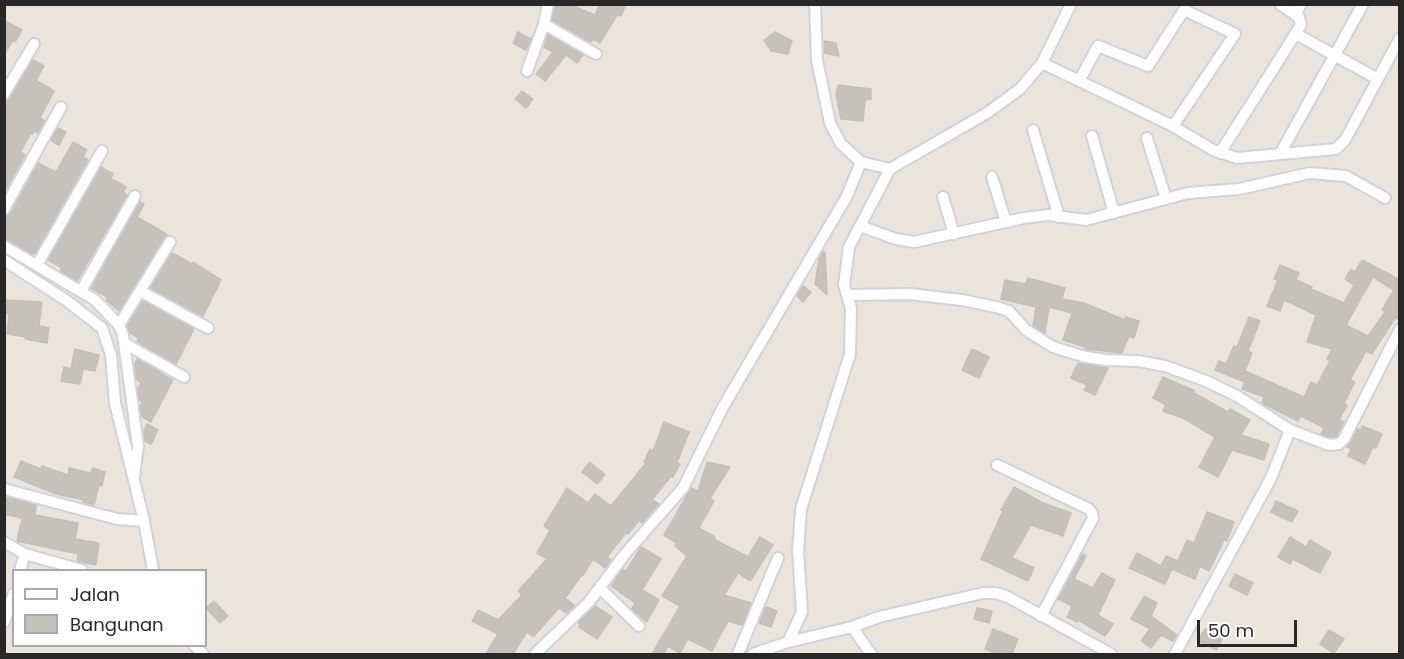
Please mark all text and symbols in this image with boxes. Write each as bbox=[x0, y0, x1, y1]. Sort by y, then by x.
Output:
legend bbox=[12, 569, 207, 647]
text: Jalan bbox=[70, 582, 120, 607]
scale bar bbox=[1200, 608, 1300, 646]
text: Bangunan bbox=[70, 612, 164, 637]
text: 50 m bbox=[1208, 618, 1254, 643]

